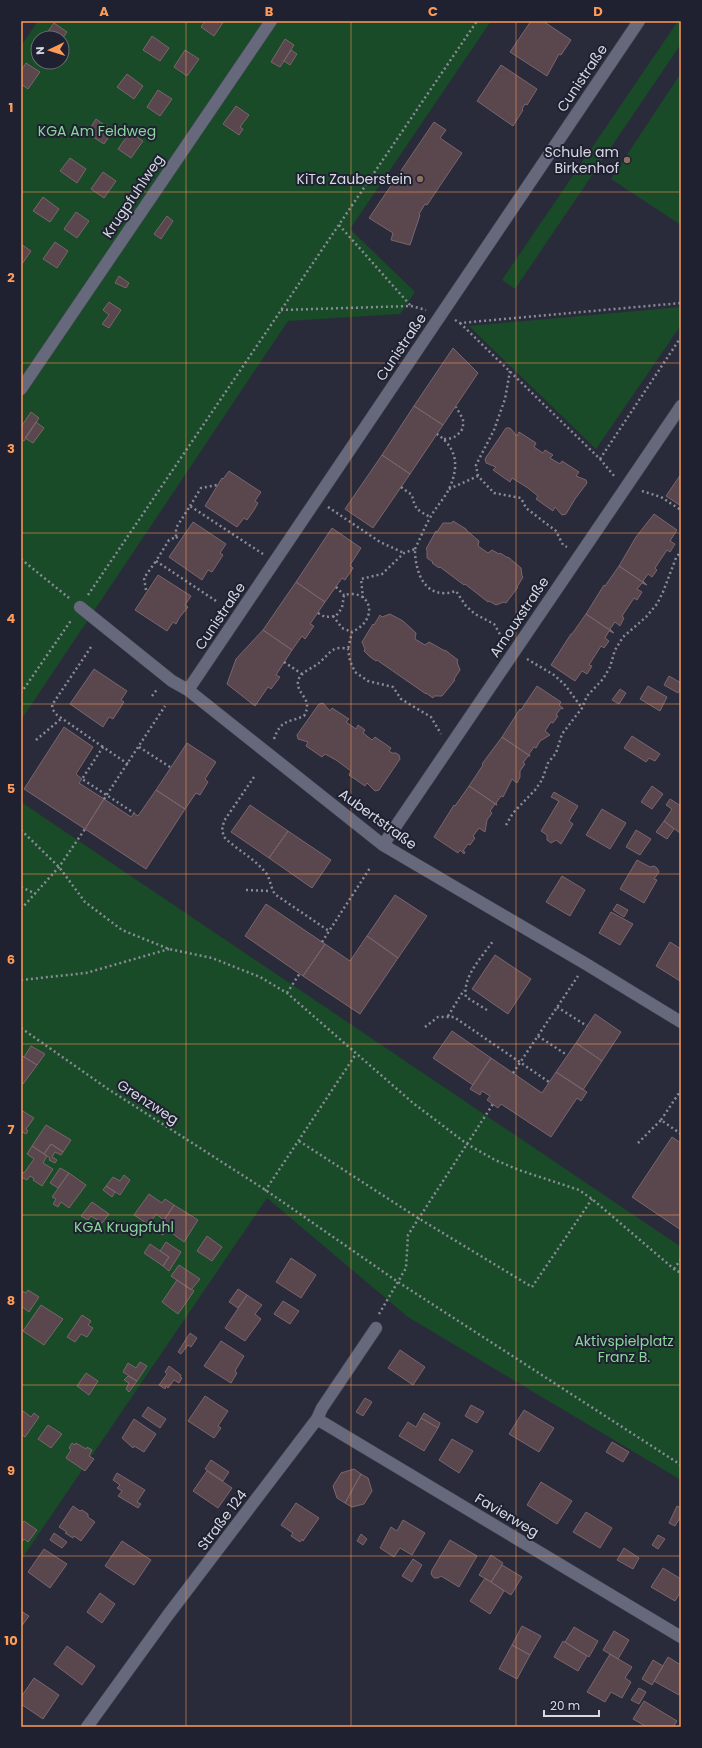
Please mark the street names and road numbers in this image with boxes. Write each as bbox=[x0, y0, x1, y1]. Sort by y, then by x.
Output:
street label: Cunistraße bbox=[552, 40, 612, 116]
street label: Krugpfuhlweg bbox=[98, 150, 168, 242]
street label: Cunistraße bbox=[371, 309, 431, 385]
street label: Arnouxstraße bbox=[485, 572, 554, 661]
street label: Cunistraße bbox=[190, 578, 250, 654]
street label: Aubertstraße bbox=[335, 784, 421, 854]
street label: Grenzweg bbox=[113, 1075, 183, 1129]
street label: Straße 124 bbox=[193, 1485, 252, 1554]
street label: Favierweg bbox=[471, 1488, 543, 1542]

